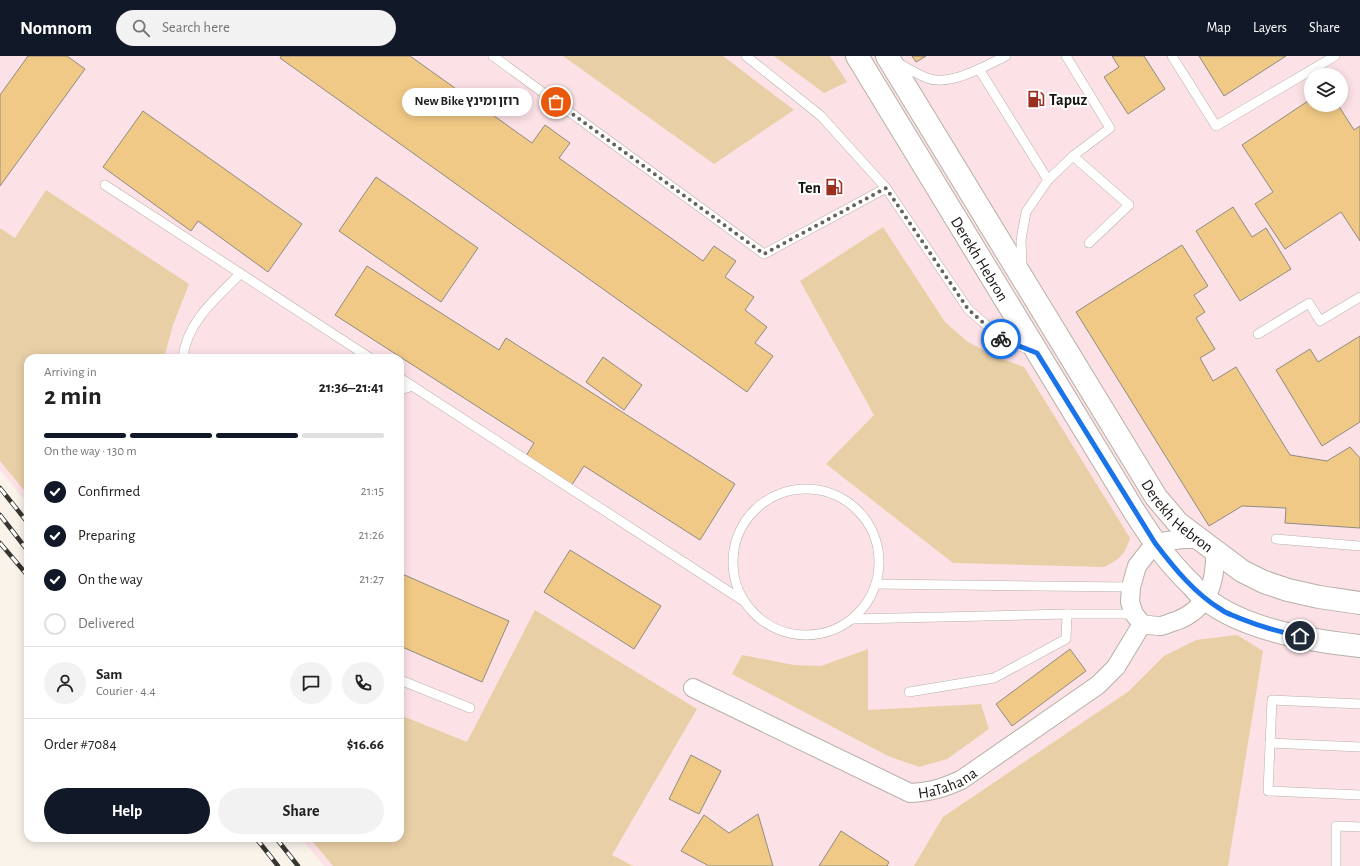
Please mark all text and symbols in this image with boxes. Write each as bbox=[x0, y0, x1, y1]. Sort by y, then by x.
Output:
search box bbox=[116, 10, 396, 46]
icon: search bbox=[130, 17, 152, 39]
text: Nomnom bbox=[20, 19, 92, 38]
text: Search here bbox=[162, 20, 230, 35]
text: Map bbox=[1206, 21, 1231, 35]
text: Layers bbox=[1253, 21, 1287, 35]
text: Share bbox=[1309, 21, 1340, 35]
map controls bbox=[1304, 68, 1348, 112]
button: layers bbox=[1304, 68, 1348, 112]
pin bbox=[539, 85, 573, 119]
callout: New Bike רוזן ומינץ bbox=[402, 88, 532, 116]
fuel station icon: Tapuz bbox=[1026, 89, 1046, 109]
icon: bag bbox=[545, 91, 567, 113]
place label: Tapuz bbox=[1049, 92, 1087, 108]
text: New Bike רוזן ומינץ bbox=[415, 95, 519, 108]
fuel station icon: Ten bbox=[824, 177, 844, 197]
place label: Ten bbox=[798, 180, 821, 196]
street label: Derekh Hebron bbox=[948, 214, 1011, 304]
courier bbox=[981, 319, 1021, 359]
icon: bike bbox=[990, 328, 1012, 350]
text: Arriving in bbox=[44, 366, 97, 379]
text: 21:36–21:41 bbox=[319, 380, 384, 395]
text: 2 min bbox=[44, 383, 102, 409]
text: On the way · 130 m bbox=[44, 445, 137, 458]
street label: Derekh Hebron bbox=[1138, 477, 1216, 556]
icon: check bbox=[44, 481, 66, 503]
text: Confirmed bbox=[78, 484, 140, 499]
text: 21:15 bbox=[361, 485, 384, 498]
icon: check bbox=[44, 525, 66, 547]
text: Preparing bbox=[78, 528, 135, 543]
text: 21:26 bbox=[359, 529, 384, 542]
icon: check bbox=[44, 569, 66, 591]
text: On the way bbox=[78, 572, 143, 587]
text: 21:27 bbox=[359, 573, 384, 586]
text: Delivered bbox=[78, 616, 135, 631]
pin bbox=[1283, 619, 1317, 653]
icon: home bbox=[1289, 625, 1311, 647]
button: person bbox=[44, 662, 86, 704]
button: chat bbox=[290, 662, 332, 704]
button: phone bbox=[342, 662, 384, 704]
text: Sam bbox=[96, 667, 122, 682]
text: Courier · 4.4 bbox=[96, 685, 156, 698]
text: Order #7084 bbox=[44, 737, 117, 752]
text: $16.66 bbox=[347, 737, 384, 752]
street label: HaTahana bbox=[917, 765, 980, 801]
button: Help bbox=[44, 788, 210, 834]
button: Share bbox=[218, 788, 384, 834]

